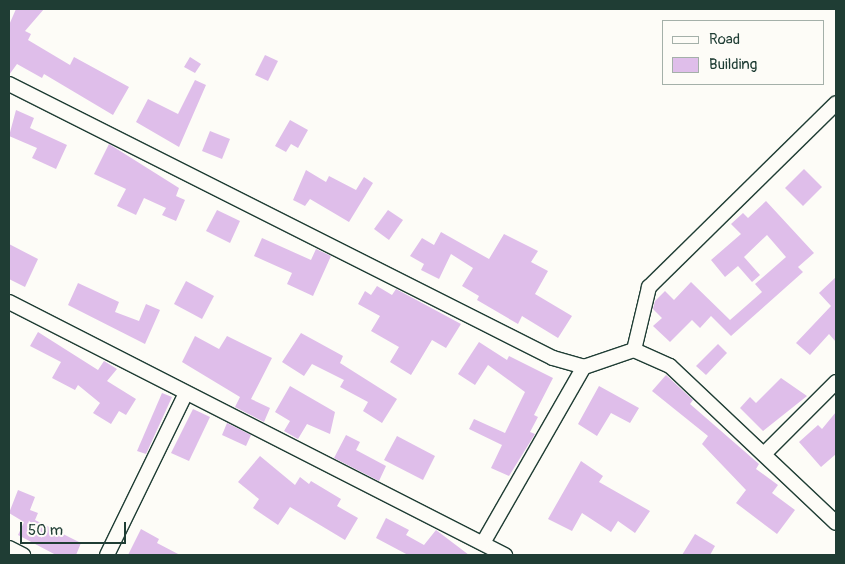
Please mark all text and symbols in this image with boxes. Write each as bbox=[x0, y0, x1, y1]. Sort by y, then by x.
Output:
legend bbox=[662, 20, 825, 85]
text: Road bbox=[709, 30, 740, 49]
text: Building bbox=[709, 55, 757, 74]
scale bar bbox=[22, 512, 129, 544]
text: 50 m bbox=[28, 521, 63, 540]

